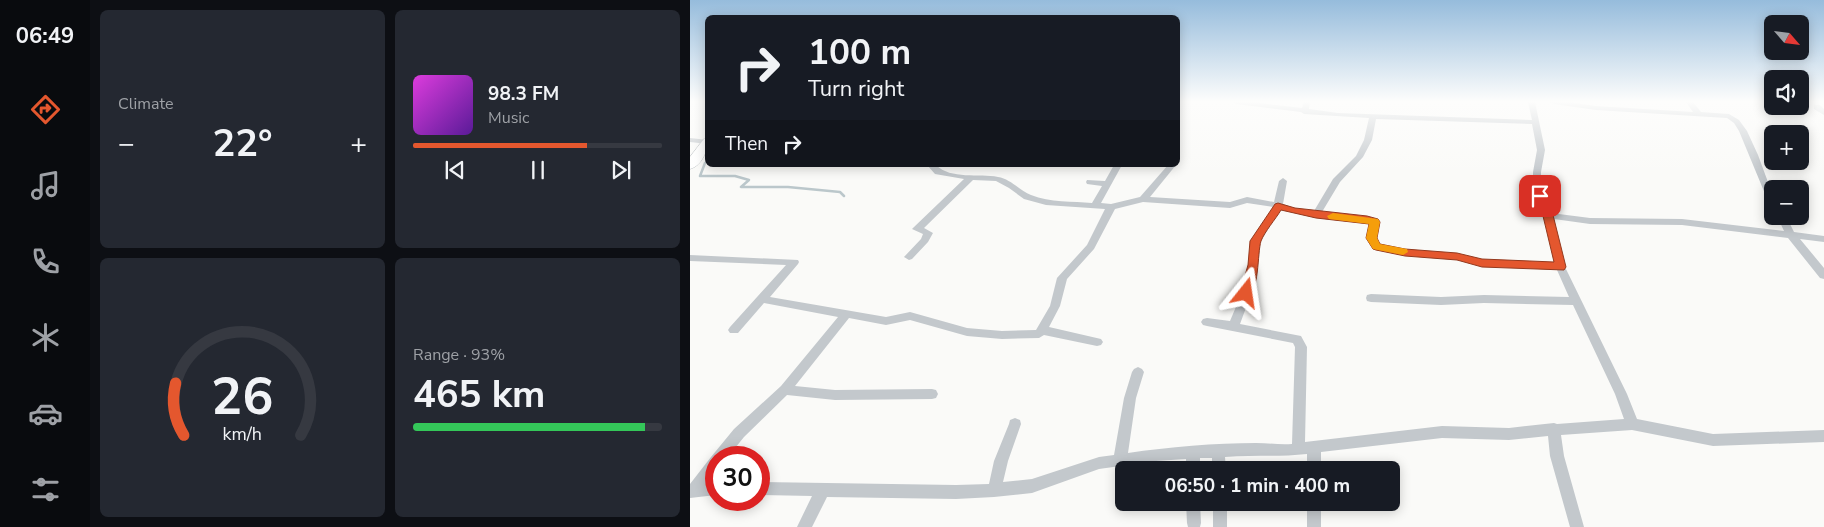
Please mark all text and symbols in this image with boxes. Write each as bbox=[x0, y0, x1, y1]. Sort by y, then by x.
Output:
north arrow bbox=[1764, 15, 1809, 60]
map controls bbox=[1764, 15, 1809, 225]
text: 06:49 bbox=[16, 21, 74, 51]
text: 100 m bbox=[808, 29, 911, 76]
icon: right bbox=[725, 35, 790, 100]
button: sound bbox=[1764, 70, 1809, 115]
text: Turn right bbox=[808, 74, 904, 104]
text: 98.3 FM bbox=[488, 81, 559, 107]
icon: directions bbox=[28, 92, 63, 127]
text: Climate bbox=[118, 93, 173, 115]
text: Music bbox=[488, 107, 529, 129]
text: 22° bbox=[212, 118, 273, 169]
text: − bbox=[118, 125, 135, 163]
text: + bbox=[350, 125, 367, 163]
button: + bbox=[1764, 125, 1809, 170]
icon: right bbox=[778, 130, 806, 158]
text: Then bbox=[725, 131, 768, 157]
icon: previous bbox=[441, 156, 469, 184]
icon: pause bbox=[524, 156, 552, 184]
icon: next bbox=[607, 156, 635, 184]
icon: music bbox=[28, 168, 63, 203]
pin bbox=[1519, 175, 1561, 217]
button: − bbox=[1764, 180, 1809, 225]
icon: arrive bbox=[1526, 182, 1554, 210]
icon: phone bbox=[28, 244, 63, 279]
position arrow bbox=[1219, 266, 1271, 318]
icon: climate bbox=[28, 320, 63, 355]
text: Range · 93% bbox=[413, 344, 505, 366]
text: 26 bbox=[211, 361, 274, 432]
text: 465 km bbox=[413, 369, 545, 420]
icon: car bbox=[28, 396, 63, 431]
text: km/h bbox=[223, 422, 262, 446]
speed limit sign: 30 bbox=[705, 446, 770, 511]
icon: filters bbox=[28, 472, 63, 507]
text: 06:50 · 1 min · 400 m bbox=[1165, 473, 1350, 499]

